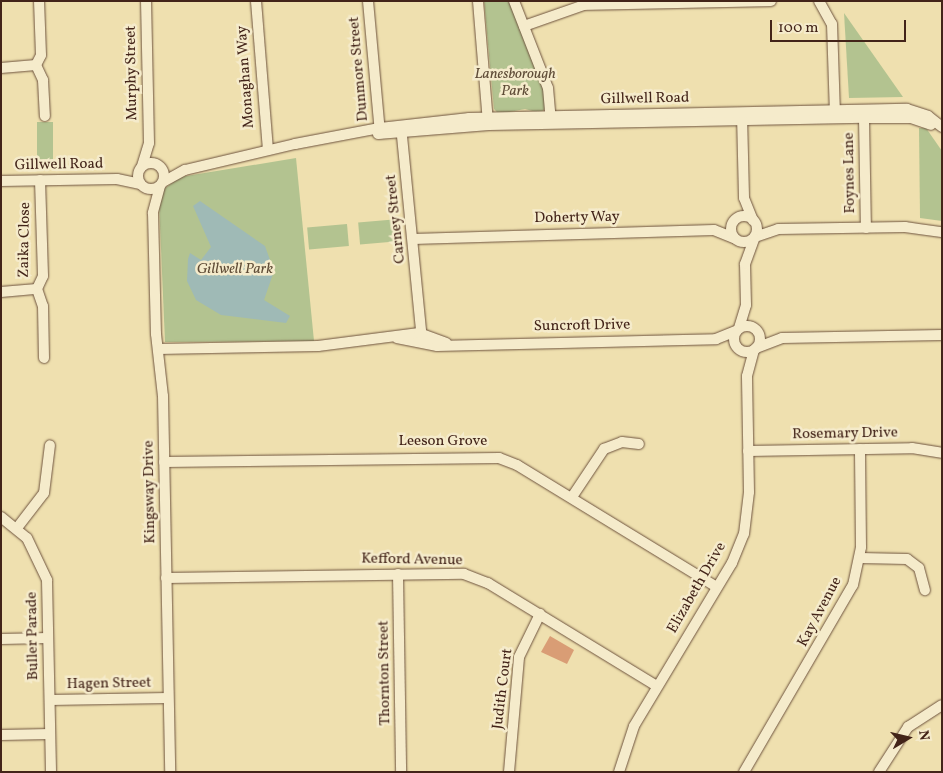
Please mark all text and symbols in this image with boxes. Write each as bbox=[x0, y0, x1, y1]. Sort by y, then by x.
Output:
scale bar bbox=[773, 10, 909, 42]
street label: Dunmore Street bbox=[345, 16, 373, 122]
text: 100 m bbox=[778, 18, 818, 39]
street label: Murphy Street bbox=[122, 25, 142, 121]
street label: Monaghan Way bbox=[233, 25, 259, 129]
park label: Lanesborough Park bbox=[474, 65, 556, 100]
street label: Gillwell Road bbox=[600, 89, 690, 109]
street label: Foynes Lane bbox=[840, 132, 860, 214]
street label: Gillwell Road bbox=[14, 155, 104, 175]
street label: Carney Street bbox=[382, 173, 410, 265]
street label: Zaika Close bbox=[15, 202, 35, 278]
street label: Doherty Way bbox=[534, 208, 620, 228]
park label: Gillwell Park bbox=[197, 261, 273, 279]
street label: Suncroft Drive bbox=[534, 316, 630, 336]
street label: Rosemary Drive bbox=[792, 424, 898, 444]
street label: Leeson Grove bbox=[399, 433, 487, 451]
street label: Kingsway Drive bbox=[140, 440, 160, 544]
street label: Elizabeth Drive bbox=[664, 539, 730, 637]
street label: Kefford Avenue bbox=[361, 550, 463, 570]
street label: Kay Avenue bbox=[794, 574, 846, 650]
street label: Buller Parade bbox=[23, 592, 43, 680]
street label: Thornton Street bbox=[375, 620, 395, 726]
street label: Judith Court bbox=[489, 648, 517, 730]
street label: Hagen Street bbox=[66, 674, 152, 694]
north arrow bbox=[883, 713, 933, 763]
text: N bbox=[913, 729, 933, 742]

